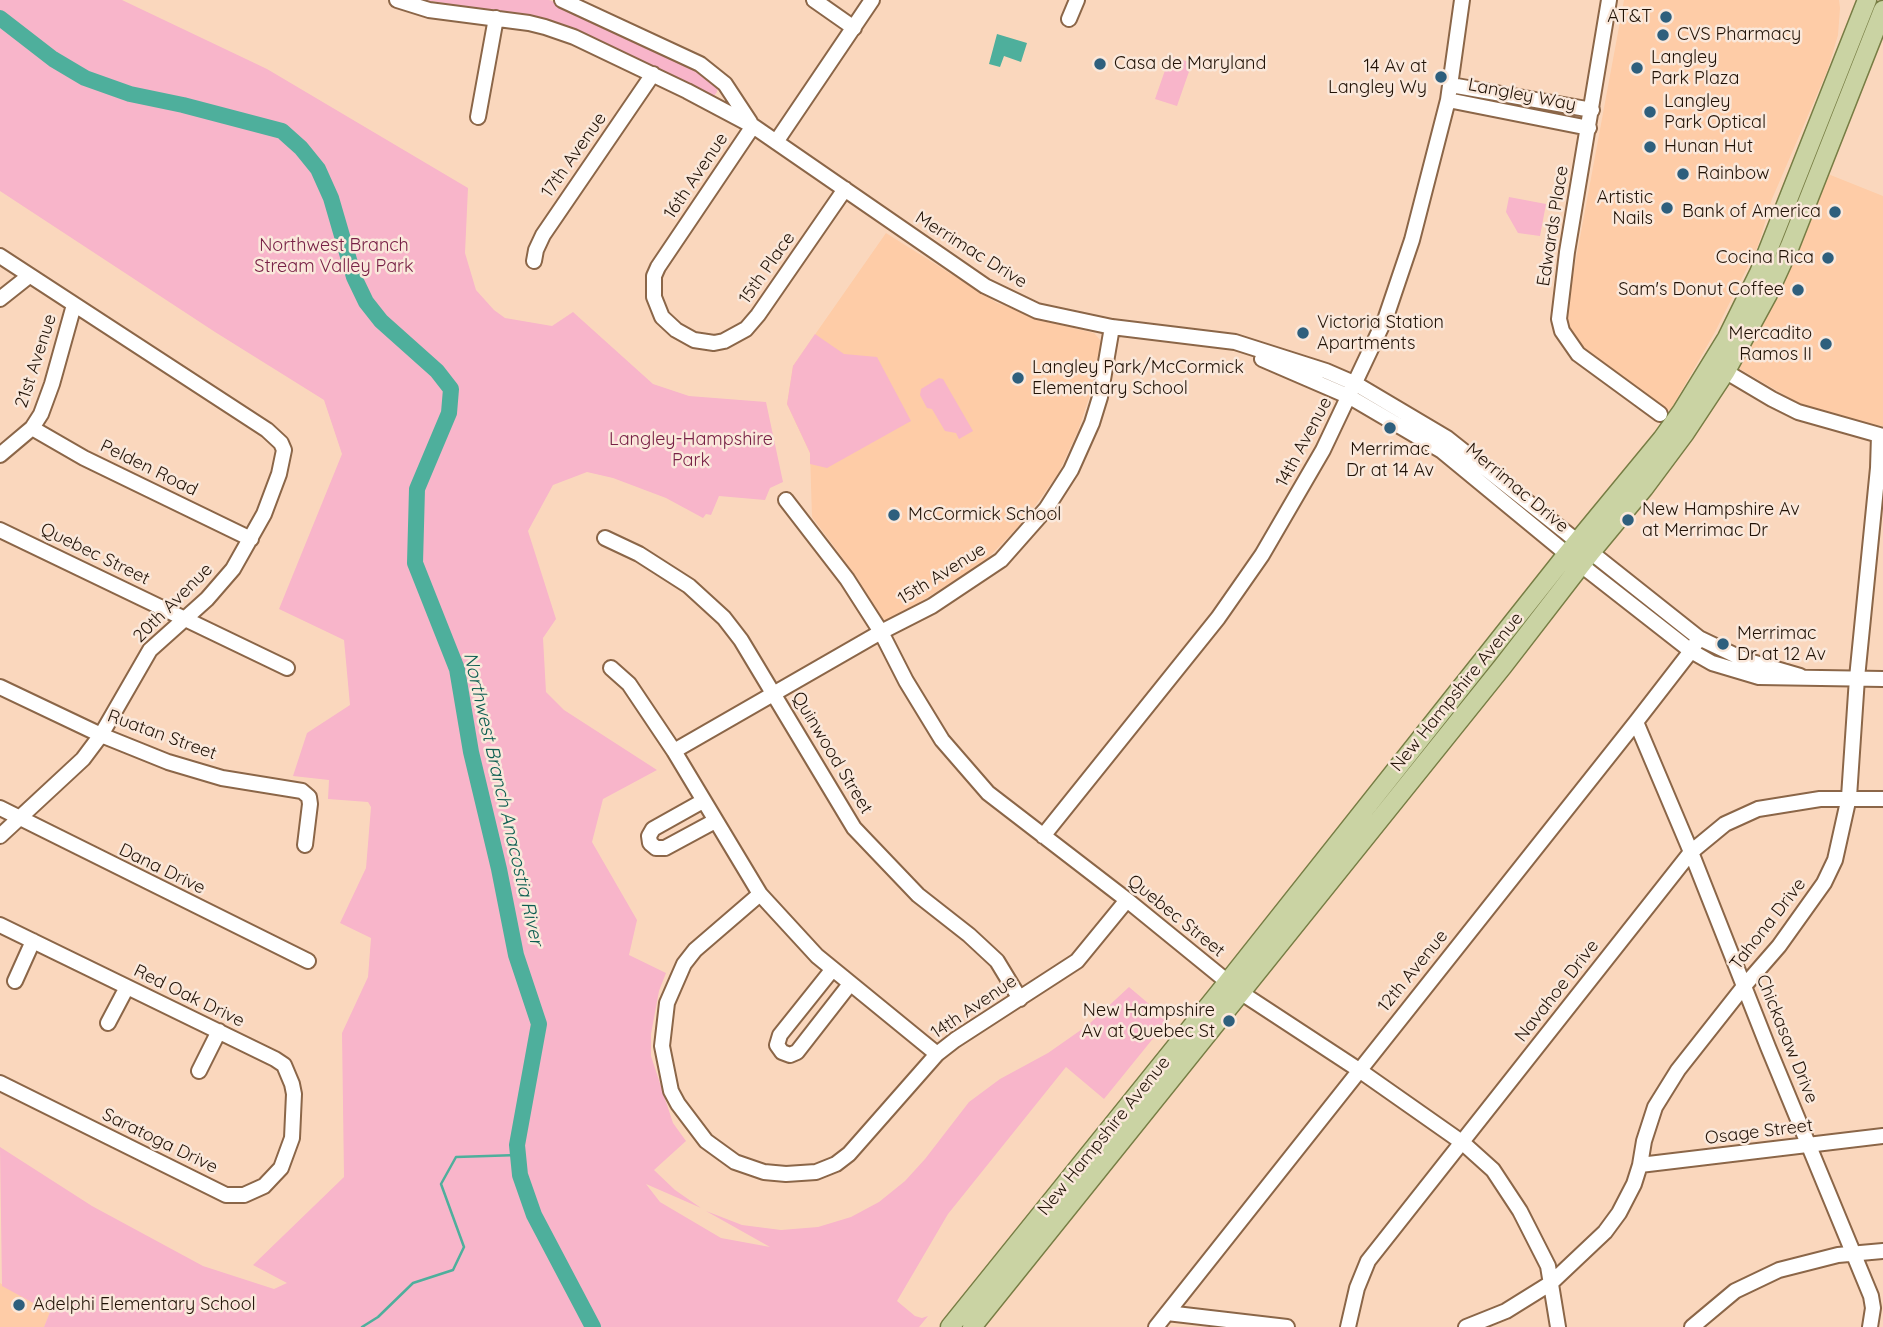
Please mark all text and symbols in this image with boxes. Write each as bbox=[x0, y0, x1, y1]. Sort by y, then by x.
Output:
place label: AT&T bbox=[1607, 6, 1652, 28]
marker: AT&T bbox=[1658, 9, 1674, 25]
place label: CVS Pharmacy bbox=[1677, 24, 1801, 46]
marker: CVS Pharmacy bbox=[1655, 27, 1671, 43]
place label: Langley Park Plaza bbox=[1651, 47, 1739, 90]
place label: Casa de Maryland bbox=[1114, 53, 1266, 75]
marker: Casa de Maryland bbox=[1092, 56, 1108, 72]
place label: 14 Av at Langley Wy bbox=[1328, 56, 1427, 98]
marker: Langley Park Plaza bbox=[1629, 60, 1645, 76]
marker: 14 Av at Langley Wy bbox=[1433, 69, 1449, 85]
street label: Langley Way bbox=[1466, 74, 1578, 116]
place label: Langley Park Optical bbox=[1664, 91, 1766, 134]
marker: Langley Park Optical bbox=[1642, 104, 1658, 120]
street label: 17th Avenue bbox=[537, 108, 611, 202]
street label: 16th Avenue bbox=[659, 129, 733, 223]
place label: Hunan Hut bbox=[1664, 136, 1753, 158]
marker: Hunan Hut bbox=[1642, 139, 1658, 155]
place label: Rainbow bbox=[1697, 163, 1770, 185]
street label: Edwards Place bbox=[1533, 164, 1573, 288]
marker: Rainbow bbox=[1675, 166, 1691, 182]
place label: Artistic Nails bbox=[1597, 187, 1653, 230]
marker: Artistic Nails bbox=[1659, 200, 1675, 216]
place label: Bank of America bbox=[1682, 201, 1821, 223]
marker: Bank of America bbox=[1827, 204, 1843, 220]
street label: Merrimac Drive bbox=[911, 207, 1031, 293]
street label: 15th Place bbox=[734, 228, 800, 308]
park label: Northwest Branch Stream Valley Park bbox=[254, 235, 414, 278]
place label: Cocina Rica bbox=[1716, 247, 1814, 269]
marker: Cocina Rica bbox=[1820, 250, 1836, 266]
place label: Sam's Donut Coffee bbox=[1618, 279, 1784, 301]
marker: Sam's Donut Coffee bbox=[1790, 282, 1806, 298]
street label: 21st Avenue bbox=[11, 311, 61, 411]
place label: Victoria Station Apartments bbox=[1317, 312, 1444, 354]
place label: Mercadito Ramos II bbox=[1729, 323, 1812, 366]
marker: Victoria Station Apartments bbox=[1295, 325, 1311, 341]
marker: Mercadito Ramos II bbox=[1818, 336, 1834, 352]
place label: Langley Park/McCormick Elementary School bbox=[1032, 357, 1244, 400]
marker: Langley Park/McCormick Elementary School bbox=[1010, 370, 1026, 386]
street label: 14th Avenue bbox=[1271, 393, 1337, 491]
marker: Merrimac Dr at 14 Av bbox=[1382, 420, 1398, 436]
park label: Langley-Hampshire Park bbox=[609, 429, 773, 472]
street label: Pelden Road bbox=[97, 435, 201, 501]
place label: Merrimac Dr at 14 Av bbox=[1346, 439, 1434, 482]
street label: Merrimac Drive bbox=[1461, 439, 1573, 537]
place label: New Hampshire Av at Merrimac Dr bbox=[1642, 499, 1800, 542]
place label: McCormick School bbox=[908, 504, 1061, 526]
marker: McCormick School bbox=[886, 507, 902, 523]
marker: New Hampshire Av at Merrimac Dr bbox=[1620, 512, 1636, 528]
street label: Quebec Street bbox=[37, 518, 153, 590]
street label: 15th Avenue bbox=[894, 539, 990, 609]
street label: 20th Avenue bbox=[129, 559, 217, 647]
street label: New Hampshire Avenue bbox=[1386, 608, 1528, 776]
place label: Merrimac Dr at 12 Av bbox=[1737, 623, 1826, 666]
marker: Merrimac Dr at 12 Av bbox=[1715, 636, 1731, 652]
water label: Northwest Branch Anacostia River bbox=[458, 650, 548, 948]
street label: Quinwood Street bbox=[787, 688, 877, 818]
street label: Ruatan Street bbox=[104, 705, 220, 765]
street label: Dana Drive bbox=[115, 839, 209, 899]
street label: Quebec Street bbox=[1123, 870, 1229, 962]
street label: Tahona Drive bbox=[1725, 874, 1811, 974]
street label: 12th Avenue bbox=[1373, 926, 1453, 1016]
street label: Navahoe Drive bbox=[1510, 936, 1604, 1046]
street label: Red Oak Drive bbox=[130, 960, 248, 1032]
street label: 14th Avenue bbox=[927, 970, 1021, 1044]
street label: Chickasaw Drive bbox=[1751, 972, 1823, 1106]
place label: New Hampshire Av at Quebec St bbox=[1082, 1000, 1215, 1042]
marker: New Hampshire Av at Quebec St bbox=[1221, 1013, 1237, 1029]
street label: New Hampshire Avenue bbox=[1033, 1052, 1175, 1220]
street label: Saratoga Drive bbox=[99, 1104, 221, 1178]
street label: Osage Street bbox=[1704, 1115, 1814, 1149]
place label: Adelphi Elementary School bbox=[33, 1294, 256, 1316]
marker: Adelphi Elementary School bbox=[11, 1297, 27, 1313]

